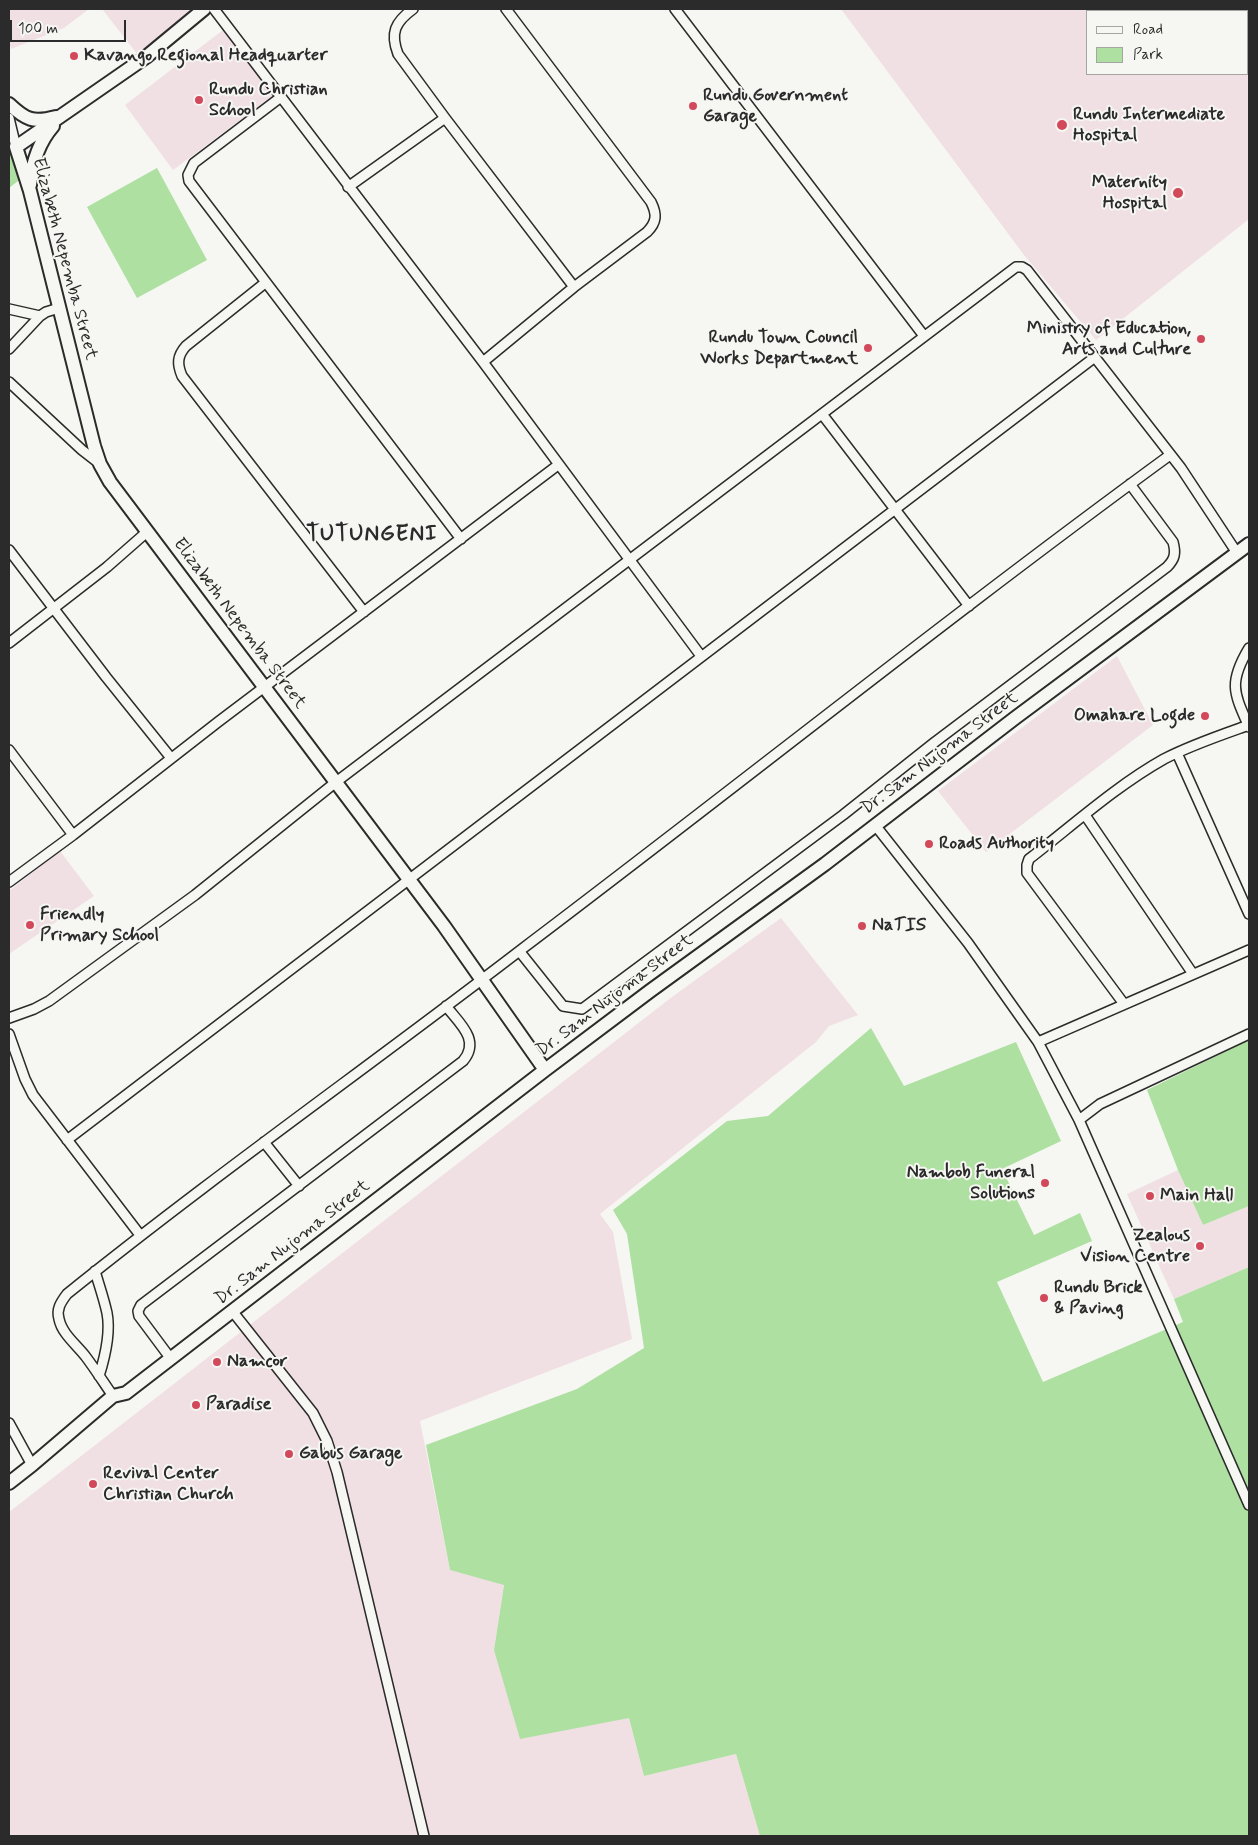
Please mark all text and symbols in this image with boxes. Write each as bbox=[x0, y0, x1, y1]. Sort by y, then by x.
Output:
scale bar bbox=[12, 10, 129, 42]
legend bbox=[1086, 10, 1248, 75]
text: 100 m bbox=[18, 19, 58, 39]
text: Road bbox=[1133, 20, 1163, 40]
place label: Kavango Regional Headquarter bbox=[84, 45, 328, 67]
text: Park bbox=[1133, 45, 1163, 65]
marker: Kavango Regional Headquarter bbox=[68, 50, 80, 62]
place label: Rundu Christian School bbox=[209, 79, 328, 122]
place label: Rundu Government Garage bbox=[703, 85, 848, 128]
marker: Rundu Christian School bbox=[193, 94, 205, 106]
marker: Rundu Government Garage bbox=[687, 100, 699, 112]
place label: Rundu Intermediate Hospital bbox=[1073, 104, 1225, 146]
marker: Rundu Intermediate Hospital bbox=[1055, 118, 1069, 132]
street label: Elizabeth Nepemba Street bbox=[27, 155, 101, 363]
place label: Maternity Hospital bbox=[1092, 172, 1167, 214]
marker: Maternity Hospital bbox=[1171, 186, 1185, 200]
place label: Ministry of Education, Arts and Culture bbox=[1027, 318, 1191, 360]
place label: Rundu Town Council Works Department bbox=[700, 327, 858, 369]
marker: Ministry of Education, Arts and Culture bbox=[1195, 333, 1207, 345]
marker: Rundu Town Council Works Department bbox=[862, 342, 874, 354]
district label: TUTUNGENI bbox=[304, 522, 440, 548]
street label: Elizabeth Nepemba Street bbox=[168, 534, 310, 714]
street label: Dr. Sam Nujoma Street bbox=[857, 688, 1023, 820]
place label: Omahare Logde bbox=[1074, 705, 1195, 727]
marker: Omahare Logde bbox=[1199, 710, 1211, 722]
place label: Roads Authority bbox=[939, 833, 1054, 855]
marker: Roads Authority bbox=[923, 838, 935, 850]
place label: Friendly Primary School bbox=[40, 904, 159, 946]
place label: NaTIS bbox=[872, 915, 926, 937]
marker: Friendly Primary School bbox=[24, 919, 36, 931]
marker: NaTIS bbox=[856, 920, 868, 932]
street label: Dr. Sam Nujoma Street bbox=[532, 930, 698, 1062]
place label: Nambob Funeral Solutions bbox=[907, 1162, 1035, 1204]
street label: Dr. Sam Nujoma Street bbox=[211, 1176, 375, 1310]
marker: Nambob Funeral Solutions bbox=[1039, 1177, 1051, 1189]
place label: Main Hall bbox=[1160, 1185, 1233, 1207]
marker: Main Hall bbox=[1144, 1190, 1156, 1202]
place label: Zealous Vision Centre bbox=[1080, 1225, 1190, 1268]
marker: Zealous Vision Centre bbox=[1194, 1240, 1206, 1252]
place label: Rundu Brick & Paving bbox=[1054, 1277, 1143, 1320]
marker: Rundu Brick & Paving bbox=[1038, 1292, 1050, 1304]
place label: Namcor bbox=[227, 1351, 287, 1373]
marker: Namcor bbox=[211, 1356, 223, 1368]
place label: Paradise bbox=[206, 1394, 271, 1416]
marker: Paradise bbox=[190, 1399, 202, 1411]
place label: Gabus Garage bbox=[299, 1443, 402, 1465]
marker: Gabus Garage bbox=[283, 1448, 295, 1460]
place label: Revival Center Christian Church bbox=[103, 1463, 234, 1506]
marker: Revival Center Christian Church bbox=[87, 1478, 99, 1490]

